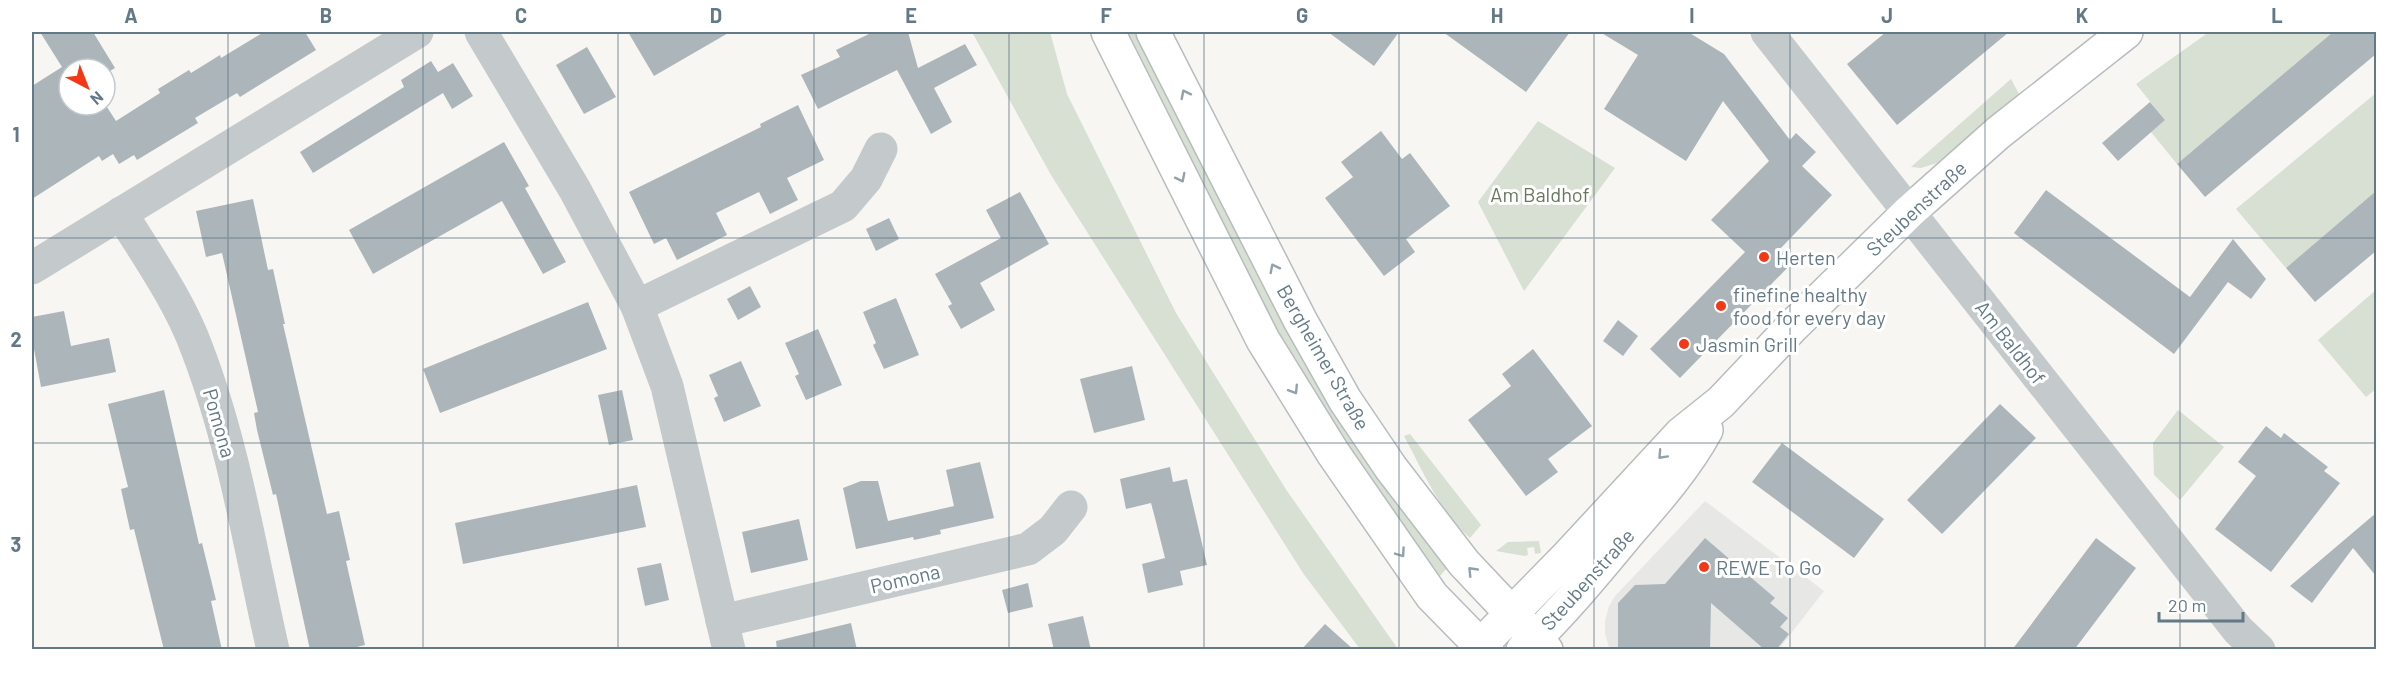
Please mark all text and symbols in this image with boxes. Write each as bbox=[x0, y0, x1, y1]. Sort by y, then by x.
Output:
text: A bbox=[124, 3, 138, 27]
text: B bbox=[320, 3, 332, 27]
text: C bbox=[515, 3, 527, 27]
text: D bbox=[710, 3, 722, 27]
text: E bbox=[905, 3, 917, 27]
text: F bbox=[1100, 3, 1112, 27]
text: G bbox=[1296, 3, 1308, 27]
text: H bbox=[1491, 3, 1503, 27]
text: I bbox=[1689, 3, 1695, 27]
text: J bbox=[1881, 3, 1893, 27]
text: K bbox=[2076, 3, 2089, 27]
text: L bbox=[2271, 3, 2283, 27]
north arrow bbox=[57, 57, 117, 117]
text: N bbox=[87, 88, 108, 109]
one-way arrow bbox=[1181, 90, 1192, 101]
text: 1 bbox=[12, 122, 20, 146]
street label: Steubenstraße bbox=[1861, 155, 1971, 261]
one-way arrow bbox=[1174, 171, 1186, 182]
park label: Am Baldhof bbox=[1490, 182, 1590, 206]
place label: Herten bbox=[1776, 245, 1836, 269]
marker: Herten bbox=[1757, 250, 1771, 264]
one-way arrow bbox=[1269, 263, 1281, 274]
street label: Bergheimer Straße bbox=[1273, 280, 1375, 434]
place label: finefine healthy food for every day bbox=[1733, 282, 1886, 329]
street label: Am Baldhof bbox=[1971, 295, 2051, 389]
marker: finefine healthy food for every day bbox=[1714, 299, 1728, 313]
text: 2 bbox=[10, 327, 22, 351]
place label: Jasmin Grill bbox=[1696, 332, 1798, 356]
marker: Jasmin Grill bbox=[1677, 337, 1691, 351]
one-way arrow bbox=[1286, 384, 1298, 394]
street label: Pomona bbox=[199, 386, 241, 460]
one-way arrow bbox=[1658, 448, 1669, 458]
street label: Steubenstraße bbox=[1535, 523, 1639, 635]
text: 3 bbox=[11, 532, 21, 556]
one-way arrow bbox=[1394, 546, 1405, 557]
place label: REWE To Go bbox=[1716, 555, 1822, 579]
street label: Pomona bbox=[868, 558, 942, 598]
marker: REWE To Go bbox=[1697, 560, 1711, 574]
one-way arrow bbox=[1468, 567, 1479, 578]
scale bar bbox=[2159, 585, 2243, 623]
text: 20 m bbox=[2168, 594, 2206, 616]

